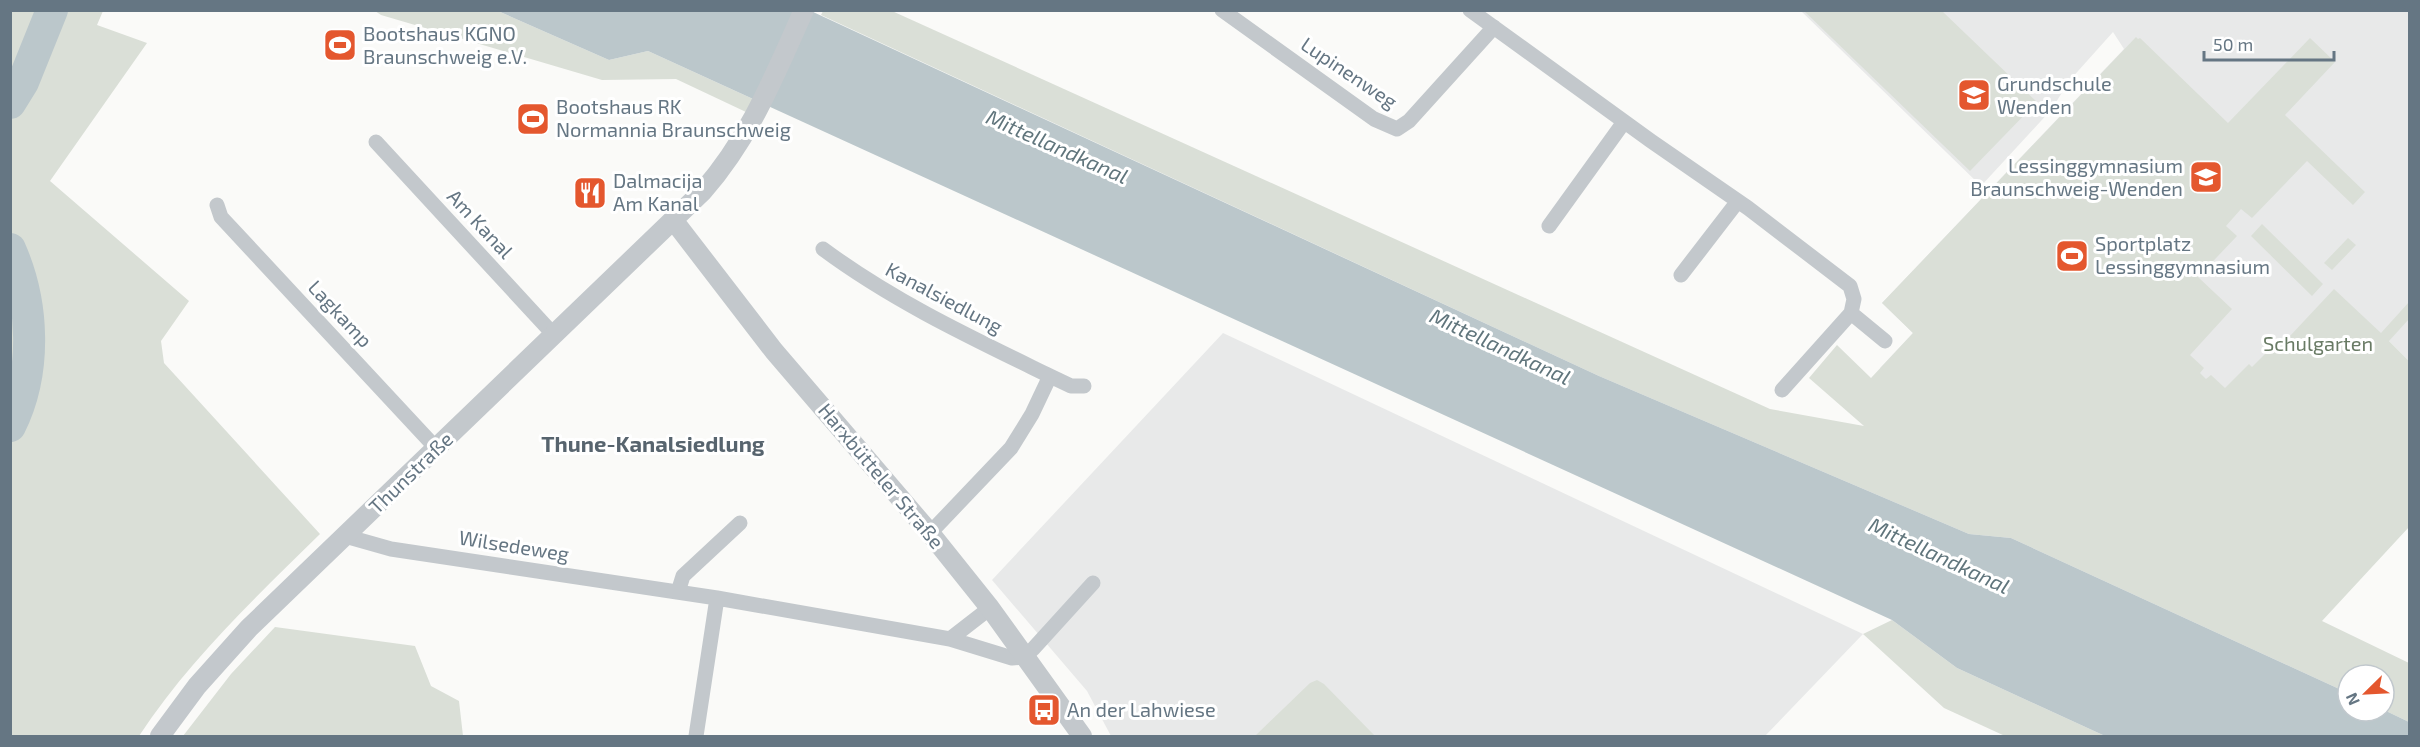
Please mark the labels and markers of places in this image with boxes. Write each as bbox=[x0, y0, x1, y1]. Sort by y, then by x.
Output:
place label: Bootshaus KGNO Braunschweig e.V. bbox=[363, 21, 527, 68]
sports icon: Bootshaus KGNO Braunschweig e.V. bbox=[322, 27, 358, 63]
place label: Grundschule Wenden bbox=[1997, 71, 2112, 118]
school or university icon: Grundschule Wenden bbox=[1956, 77, 1992, 113]
place label: Bootshaus RK Normannia Braunschweig bbox=[556, 94, 791, 141]
sports icon: Bootshaus RK Normannia Braunschweig bbox=[515, 101, 551, 137]
place label: Lessinggymnasium Braunschweig-Wenden bbox=[1970, 153, 2183, 200]
school or university icon: Lessinggymnasium Braunschweig-Wenden bbox=[2188, 159, 2224, 195]
place label: Dalmacija Am Kanal bbox=[613, 168, 702, 215]
restaurant icon: Dalmacija Am Kanal bbox=[572, 175, 608, 211]
place label: Sportplatz Lessinggymnasium bbox=[2095, 231, 2270, 278]
sports icon: Sportplatz Lessinggymnasium bbox=[2054, 238, 2090, 274]
bus stop icon: An der Lahwiese bbox=[1026, 692, 1062, 728]
place label: An der Lahwiese bbox=[1067, 697, 1216, 721]

